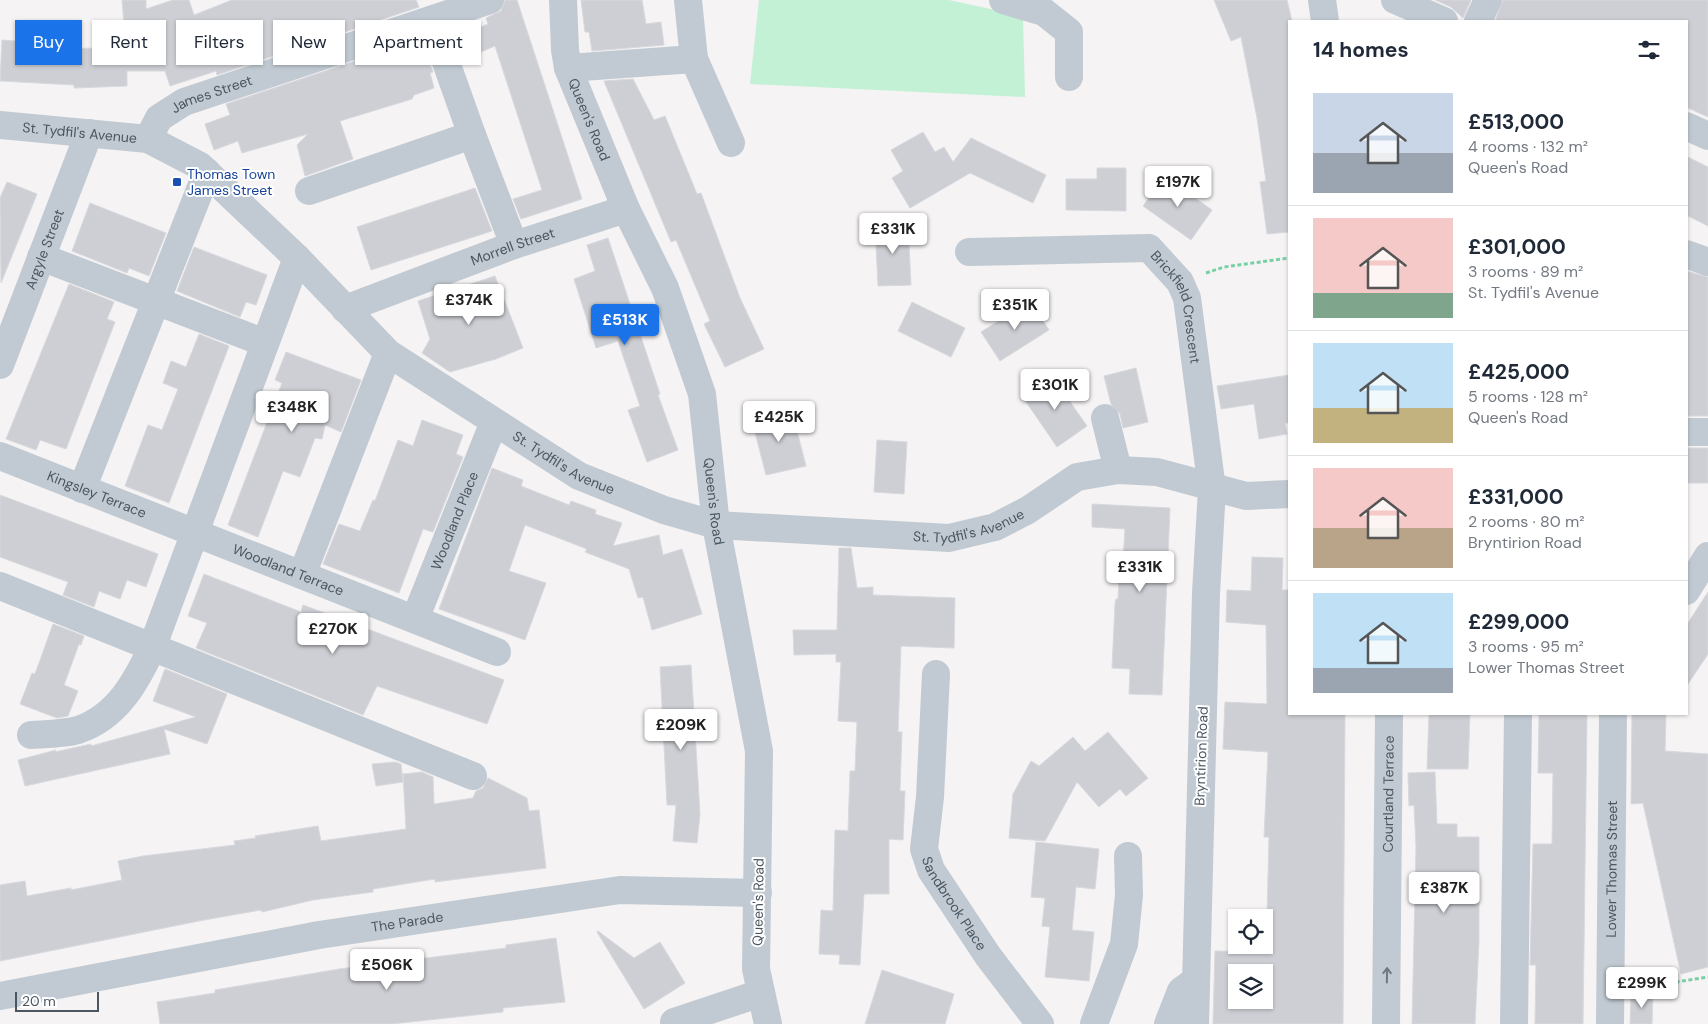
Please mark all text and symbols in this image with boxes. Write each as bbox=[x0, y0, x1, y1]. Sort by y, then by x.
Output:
chip: Buy bbox=[15, 20, 82, 65]
chip: Rent bbox=[92, 20, 166, 65]
chip: Filters bbox=[176, 20, 263, 65]
chip: New bbox=[273, 20, 345, 65]
chip: Apartment bbox=[355, 20, 481, 65]
text: 14 homes bbox=[1313, 36, 1409, 64]
icon: filters bbox=[1635, 36, 1663, 64]
street label: James Street bbox=[167, 71, 255, 117]
street label: Queen's Road bbox=[564, 76, 614, 164]
text: £513,000 bbox=[1468, 108, 1564, 136]
icon: home bbox=[1353, 113, 1413, 173]
street label: St. Tydfil's Avenue bbox=[22, 118, 138, 147]
text: 4 rooms · 132 m² bbox=[1468, 136, 1588, 157]
text: Queen's Road bbox=[1468, 157, 1568, 178]
place label: Thomas Town James Street bbox=[187, 165, 275, 199]
pin: £197K bbox=[1143, 166, 1213, 208]
text: £197K bbox=[1156, 171, 1200, 192]
marker: Thomas Town James Street bbox=[171, 176, 183, 188]
street label: Argyle Street bbox=[21, 207, 68, 292]
pin: £331K bbox=[858, 212, 928, 255]
text: £331K bbox=[870, 218, 916, 239]
street label: Morrell Street bbox=[468, 224, 557, 270]
text: £301,000 bbox=[1468, 233, 1566, 261]
icon: home bbox=[1353, 238, 1413, 298]
street label: Brickfield Crescent bbox=[1147, 247, 1204, 365]
text: 3 rooms · 89 m² bbox=[1468, 261, 1583, 282]
text: St. Tydfil's Avenue bbox=[1468, 282, 1599, 303]
pin: £374K bbox=[434, 284, 504, 326]
pin: £351K bbox=[980, 288, 1050, 331]
text: £374K bbox=[445, 289, 493, 310]
text: £351K bbox=[992, 294, 1038, 315]
pin: £513K bbox=[590, 304, 660, 346]
text: £513K bbox=[602, 309, 648, 330]
text: £425,000 bbox=[1468, 358, 1570, 386]
icon: home bbox=[1353, 363, 1413, 423]
pin: £301K bbox=[1020, 368, 1090, 411]
text: £301K bbox=[1031, 374, 1079, 395]
text: 5 rooms · 128 m² bbox=[1468, 386, 1588, 407]
pin: £348K bbox=[257, 390, 327, 433]
text: £348K bbox=[267, 396, 317, 417]
pin: £425K bbox=[744, 400, 814, 443]
text: £425K bbox=[754, 406, 804, 427]
text: Queen's Road bbox=[1468, 407, 1568, 428]
street label: St. Tydfil's Avenue bbox=[509, 427, 617, 498]
street label: Queen's Road bbox=[700, 457, 729, 546]
street label: Kingsley Terrace bbox=[44, 466, 149, 522]
street label: Woodland Place bbox=[427, 469, 482, 572]
text: £331,000 bbox=[1468, 483, 1564, 511]
icon: home bbox=[1353, 488, 1413, 548]
street label: St. Tydfil's Avenue bbox=[912, 505, 1027, 547]
text: 2 rooms · 80 m² bbox=[1468, 511, 1585, 532]
text: Bryntirion Road bbox=[1468, 532, 1582, 553]
street label: Woodland Terrace bbox=[230, 540, 347, 600]
pin: £331K bbox=[1105, 550, 1175, 593]
text: £331K bbox=[1117, 556, 1163, 577]
text: £299,000 bbox=[1468, 608, 1569, 636]
pin: £270K bbox=[298, 612, 368, 655]
icon: home bbox=[1353, 613, 1413, 673]
text: £270K bbox=[308, 618, 358, 639]
text: 3 rooms · 95 m² bbox=[1468, 636, 1584, 657]
text: Lower Thomas Street bbox=[1468, 657, 1625, 678]
street label: Bryntirion Road bbox=[1190, 706, 1212, 806]
pin: £209K bbox=[646, 708, 716, 751]
text: £209K bbox=[655, 714, 707, 735]
street label: Courtland Terrace bbox=[1379, 735, 1398, 853]
street label: Lower Thomas Street bbox=[1602, 800, 1621, 938]
street label: Sandbrook Place bbox=[918, 854, 991, 954]
street label: Queen's Road bbox=[748, 858, 768, 946]
pin: £387K bbox=[1409, 872, 1479, 914]
text: £387K bbox=[1420, 877, 1468, 898]
street label: The Parade bbox=[370, 908, 445, 936]
map controls bbox=[1228, 909, 1273, 1009]
button: locate bbox=[1228, 909, 1273, 954]
pin: £506K bbox=[352, 948, 422, 991]
text: £506K bbox=[361, 954, 413, 975]
button: layers bbox=[1228, 964, 1273, 1009]
pin: £299K bbox=[1607, 966, 1677, 1009]
one-way arrow bbox=[1382, 968, 1392, 984]
text: £299K bbox=[1617, 972, 1667, 993]
scale bar bbox=[15, 989, 99, 1012]
text: 20 m bbox=[22, 992, 56, 1010]

